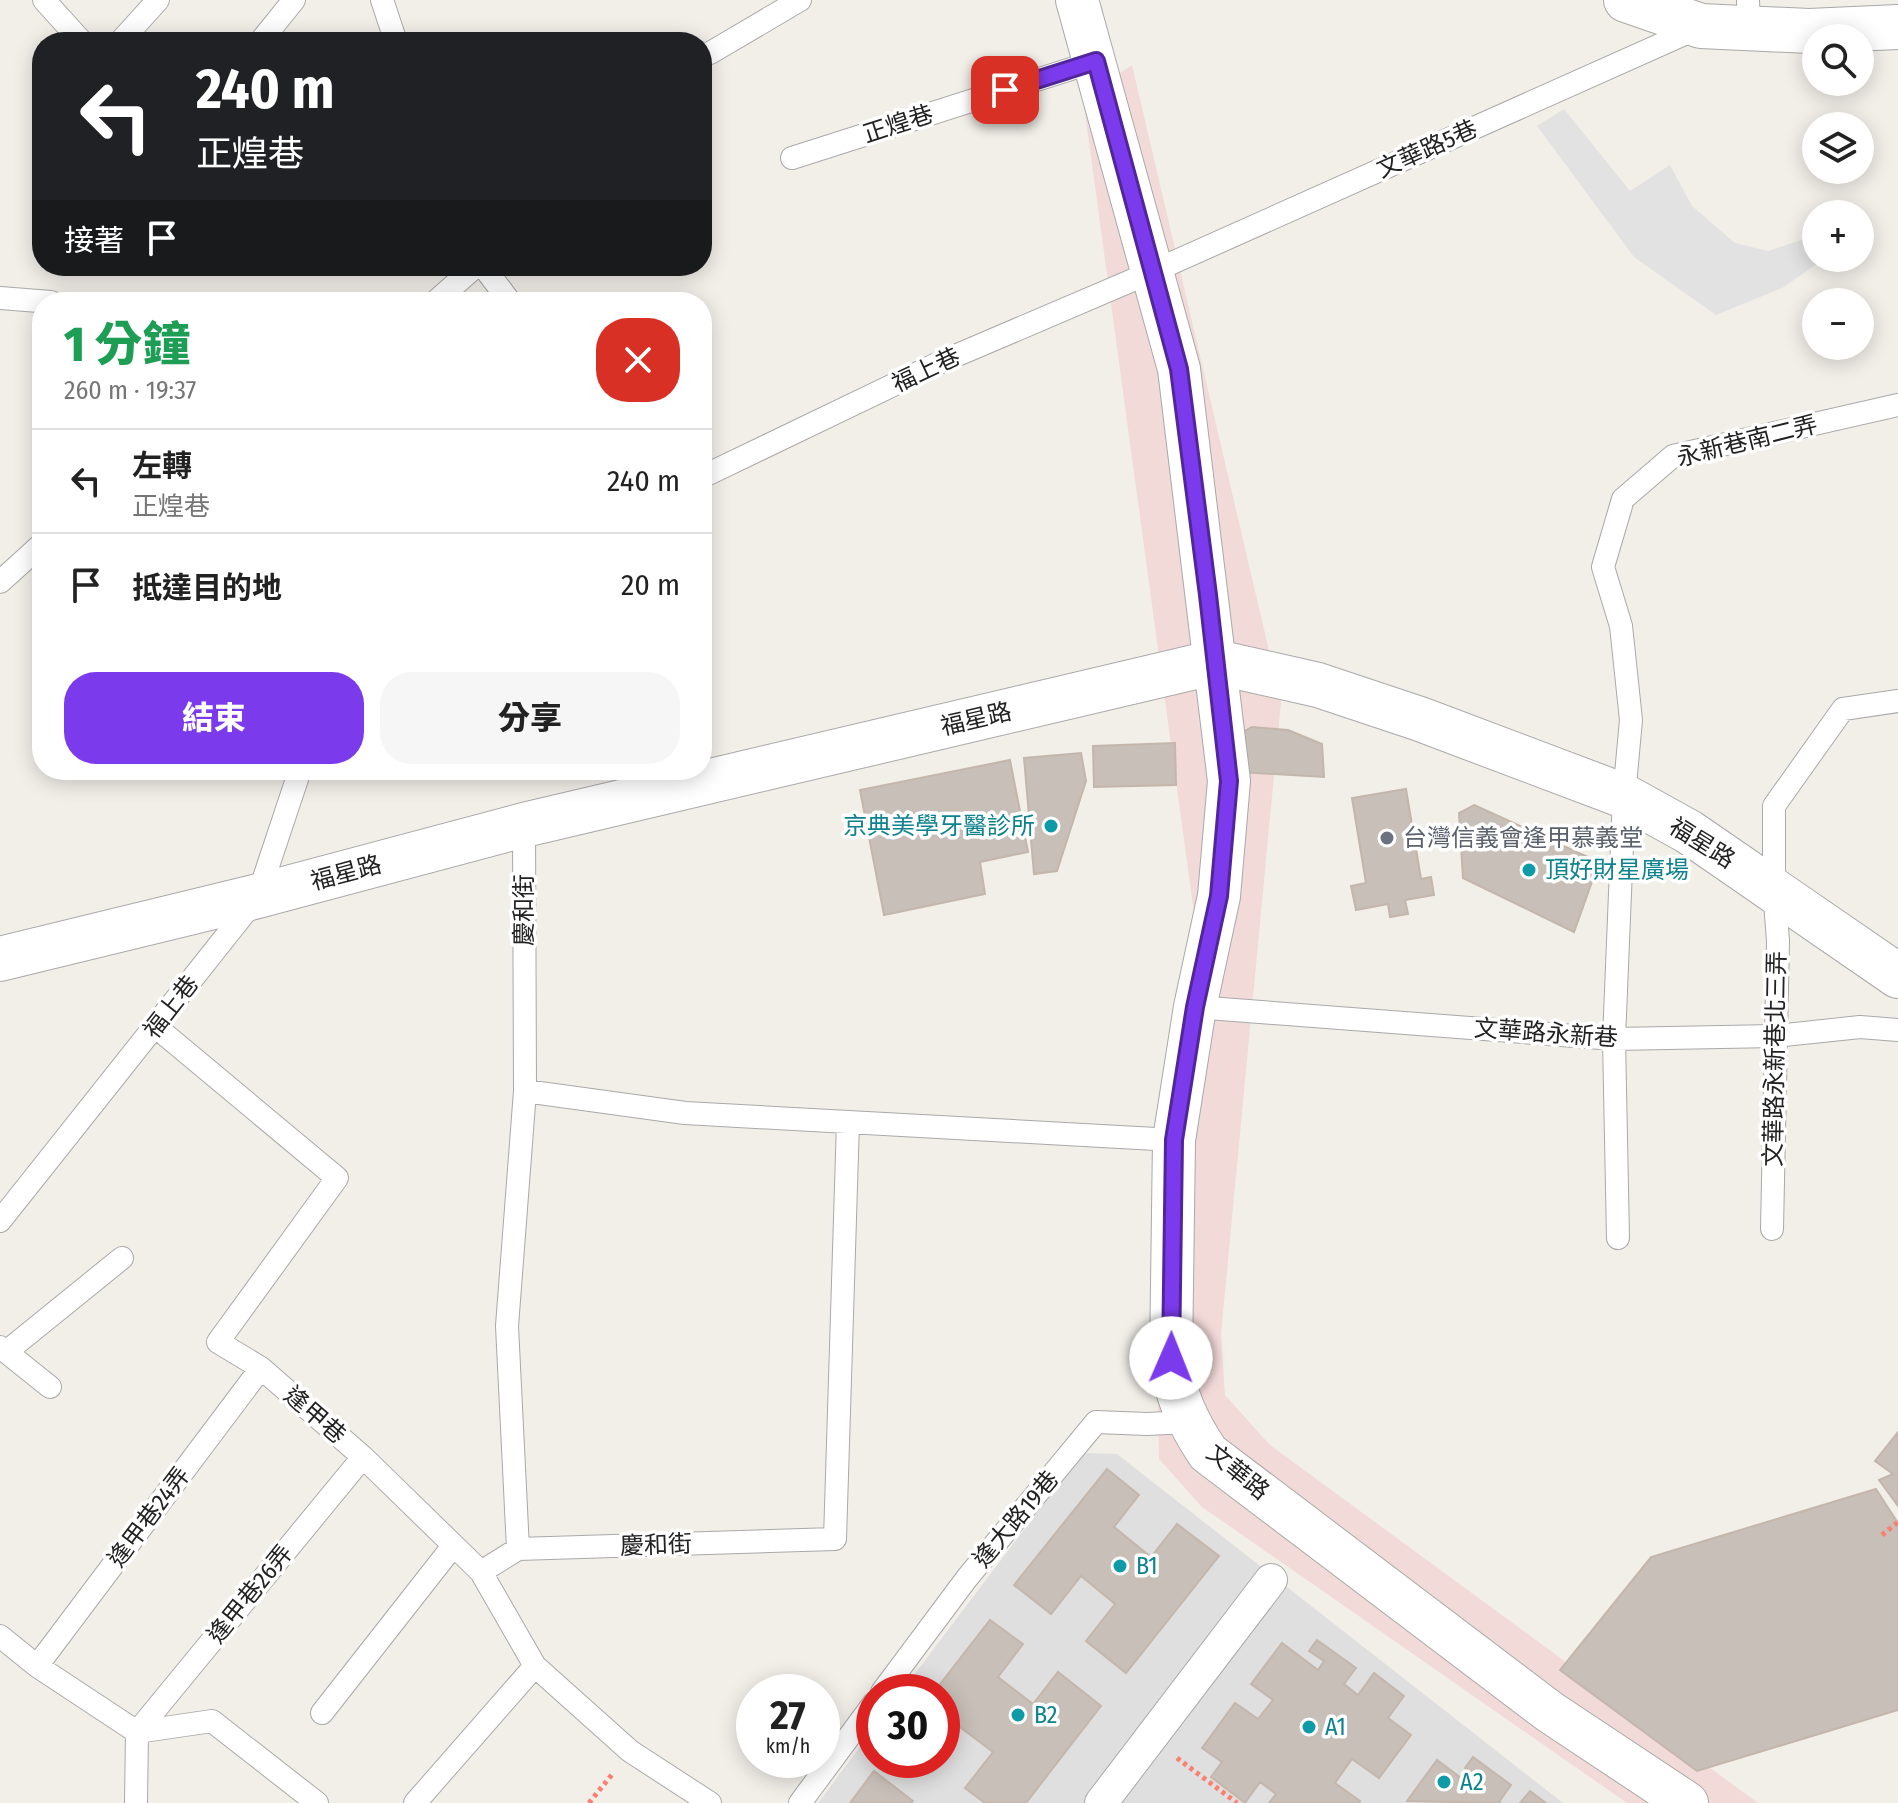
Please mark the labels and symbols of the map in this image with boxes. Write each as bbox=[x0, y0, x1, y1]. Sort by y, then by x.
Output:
pin bbox=[971, 56, 1039, 124]
street label: 正煌巷 bbox=[859, 100, 937, 148]
street label: 文華路5巷 bbox=[1372, 114, 1482, 184]
street label: 福上巷 bbox=[887, 342, 965, 398]
street label: 永新巷南二弄 bbox=[1674, 410, 1820, 472]
street label: 福星路 bbox=[938, 697, 1014, 741]
place label: 京典美學牙醫診所 bbox=[843, 812, 1035, 840]
street label: 福星路 bbox=[1664, 812, 1740, 874]
marker: 京典美學牙醫診所 bbox=[1042, 817, 1060, 835]
place label: 台灣信義會逢甲慕義堂 bbox=[1403, 824, 1643, 852]
marker: 台灣信義會逢甲慕義堂 bbox=[1378, 829, 1396, 847]
street label: 福星路 bbox=[308, 850, 384, 896]
place label: 頂好財星廣場 bbox=[1545, 856, 1689, 884]
marker: 頂好財星廣場 bbox=[1520, 861, 1538, 879]
street label: 慶和街 bbox=[510, 874, 538, 946]
street label: 文華路永新巷北三弄 bbox=[1759, 951, 1791, 1167]
street label: 福上巷 bbox=[138, 970, 204, 1044]
street label: 文華路永新巷 bbox=[1473, 1014, 1619, 1052]
position arrow bbox=[1129, 1316, 1213, 1400]
street label: 逢甲巷 bbox=[279, 1381, 351, 1449]
street label: 文華路 bbox=[1201, 1438, 1275, 1506]
street label: 逢甲巷24弄 bbox=[102, 1462, 196, 1572]
street label: 逢大路19巷 bbox=[968, 1465, 1064, 1573]
street label: 慶和街 bbox=[620, 1530, 692, 1560]
street label: 逢甲巷26弄 bbox=[202, 1539, 298, 1649]
place label: B1 bbox=[1136, 1552, 1158, 1580]
marker: B1 bbox=[1111, 1557, 1129, 1575]
speed limit sign: 30 bbox=[856, 1674, 960, 1778]
place label: B2 bbox=[1034, 1701, 1057, 1729]
marker: B2 bbox=[1009, 1706, 1027, 1724]
place label: A1 bbox=[1325, 1713, 1346, 1741]
marker: A1 bbox=[1300, 1718, 1318, 1736]
place label: A2 bbox=[1460, 1768, 1484, 1796]
marker: A2 bbox=[1435, 1773, 1453, 1791]

